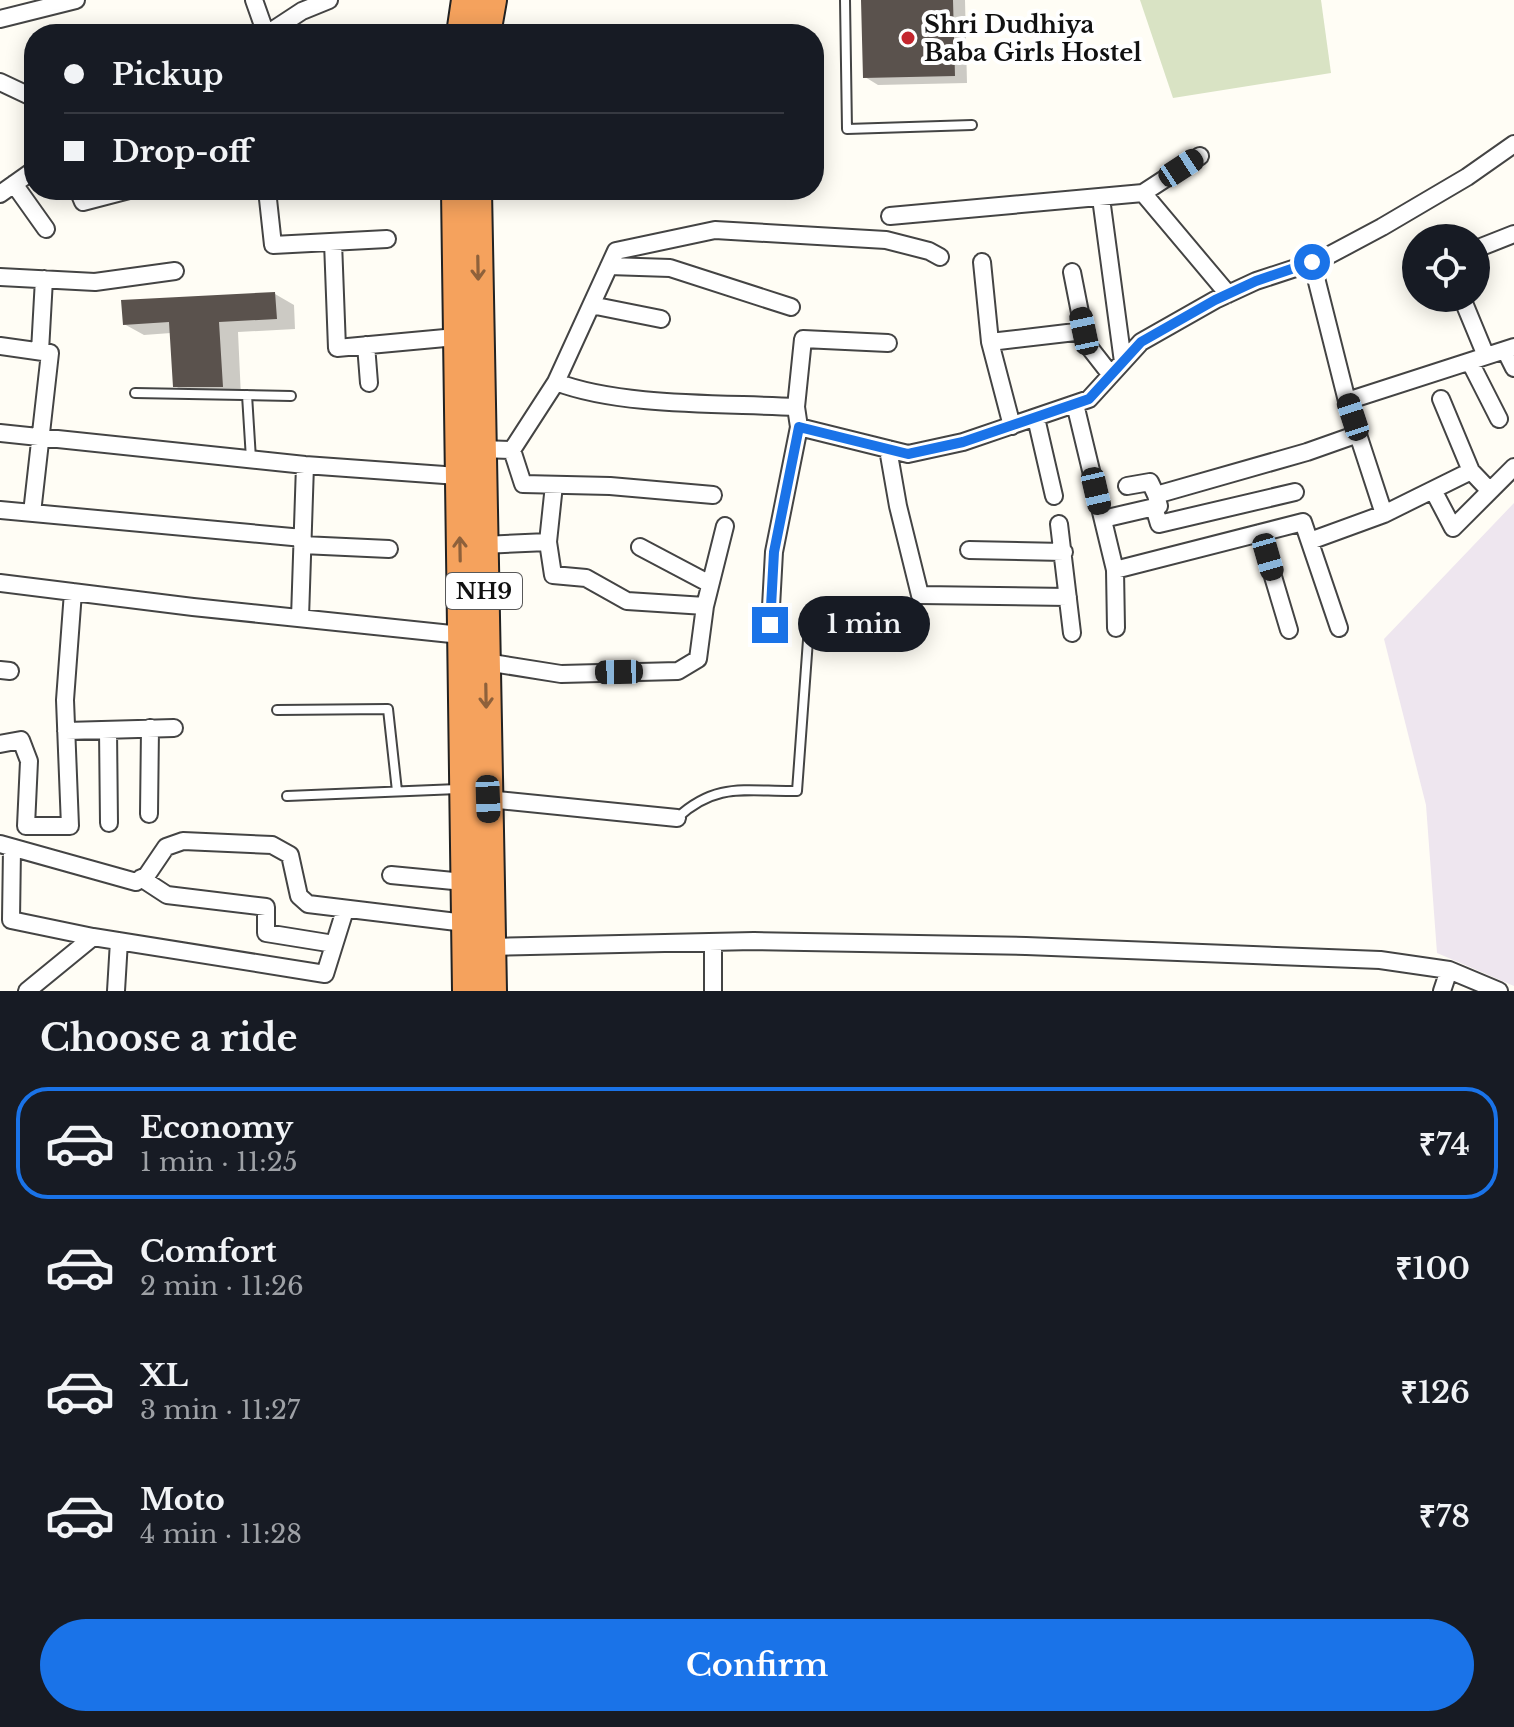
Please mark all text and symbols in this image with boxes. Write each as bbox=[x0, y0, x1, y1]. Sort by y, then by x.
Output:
place label: Shri Dudhiya Baba Girls Hostel bbox=[924, 10, 1142, 67]
marker: Shri Dudhiya Baba Girls Hostel bbox=[899, 29, 917, 47]
text: Pickup bbox=[112, 56, 223, 93]
text: Drop-off bbox=[112, 133, 252, 170]
car bbox=[1154, 145, 1208, 191]
map controls bbox=[1402, 224, 1490, 312]
button: locate bbox=[1402, 224, 1490, 312]
route start bbox=[1294, 244, 1330, 280]
one-way arrow bbox=[470, 254, 486, 281]
car bbox=[1067, 305, 1101, 357]
car bbox=[1334, 390, 1372, 444]
car bbox=[1079, 465, 1113, 517]
car bbox=[1250, 531, 1286, 583]
one-way arrow bbox=[452, 536, 467, 563]
road number: NH9 bbox=[446, 573, 522, 609]
callout: 1 min bbox=[798, 597, 930, 653]
route end bbox=[752, 607, 788, 643]
text: 1 min bbox=[827, 608, 901, 640]
car bbox=[595, 660, 643, 684]
one-way arrow bbox=[478, 682, 494, 709]
car bbox=[475, 775, 501, 823]
text: Choose a ride bbox=[40, 1016, 297, 1061]
icon: car bbox=[44, 1107, 116, 1179]
text: Economy bbox=[140, 1109, 293, 1146]
text: ₹74 bbox=[1419, 1126, 1470, 1163]
text: 1 min · 11:25 bbox=[140, 1146, 297, 1178]
icon: car bbox=[44, 1231, 116, 1303]
text: Comfort bbox=[140, 1233, 277, 1270]
text: ₹100 bbox=[1395, 1250, 1470, 1287]
text: 2 min · 11:26 bbox=[140, 1270, 304, 1302]
icon: car bbox=[44, 1355, 116, 1427]
text: XL bbox=[140, 1357, 188, 1394]
text: ₹126 bbox=[1401, 1374, 1470, 1411]
text: 3 min · 11:27 bbox=[140, 1394, 300, 1426]
icon: car bbox=[44, 1479, 116, 1551]
text: Moto bbox=[140, 1481, 225, 1518]
text: ₹78 bbox=[1419, 1498, 1470, 1535]
text: 4 min · 11:28 bbox=[140, 1518, 302, 1550]
button: Confirm bbox=[40, 1619, 1474, 1711]

